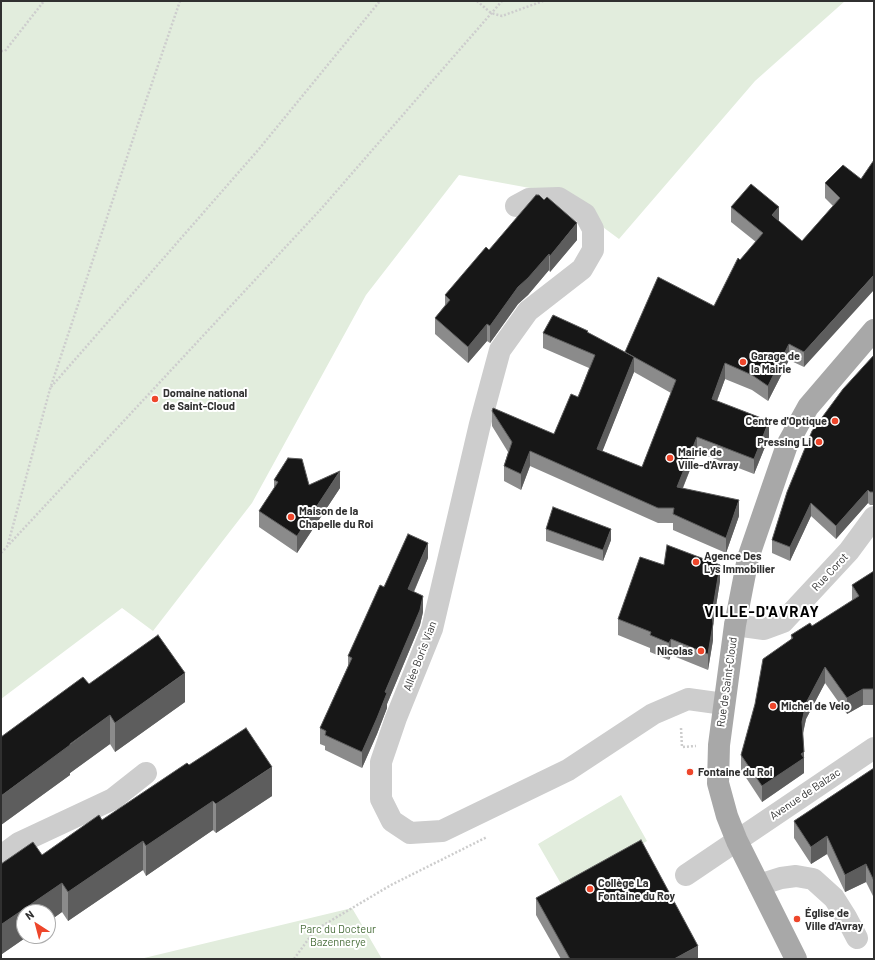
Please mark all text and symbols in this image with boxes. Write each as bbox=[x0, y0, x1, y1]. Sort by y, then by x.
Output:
place label: Garage de la Mairie bbox=[751, 349, 800, 375]
marker: Garage de la Mairie bbox=[738, 357, 748, 367]
place label: Domaine national de Saint-Cloud bbox=[163, 386, 247, 412]
marker: Domaine national de Saint-Cloud bbox=[150, 394, 160, 404]
place label: Centre d'Optique bbox=[745, 414, 827, 428]
marker: Centre d'Optique bbox=[830, 416, 840, 426]
place label: Pressing Li bbox=[757, 435, 811, 449]
marker: Pressing Li bbox=[814, 437, 824, 447]
place label: Mairie de Ville-d'Avray bbox=[678, 445, 738, 471]
marker: Mairie de Ville-d'Avray bbox=[665, 453, 675, 463]
place label: Maison de la Chapelle du Roi bbox=[299, 504, 373, 530]
marker: Maison de la Chapelle du Roi bbox=[286, 512, 296, 522]
place label: Agence Des Lys Immobilier bbox=[704, 549, 775, 575]
street label: Rue Corot bbox=[809, 550, 851, 594]
marker: Agence Des Lys Immobilier bbox=[691, 557, 701, 567]
district label: VILLE-D'AVRAY bbox=[704, 603, 820, 621]
street label: Allée Boris Vian bbox=[401, 619, 439, 693]
street label: Rue de Saint-Cloud bbox=[714, 636, 740, 728]
place label: Nicolas bbox=[657, 644, 693, 658]
marker: Nicolas bbox=[696, 646, 706, 656]
place label: Michel de Velo bbox=[781, 699, 850, 713]
marker: Michel de Velo bbox=[768, 701, 778, 711]
place label: Fontaine du Roi bbox=[698, 765, 773, 779]
street label: Avenue de Balzac bbox=[767, 765, 843, 823]
marker: Fontaine du Roi bbox=[685, 767, 695, 777]
place label: Collège La Fontaine du Roy bbox=[598, 876, 675, 902]
marker: Collège La Fontaine du Roy bbox=[585, 884, 595, 894]
north arrow bbox=[16, 904, 56, 944]
place label: Église de Ville d'Avray bbox=[805, 906, 863, 932]
text: N bbox=[22, 907, 36, 922]
marker: Église de Ville d'Avray bbox=[792, 914, 802, 924]
park label: Parc du Docteur Bazennerye bbox=[300, 922, 376, 948]

